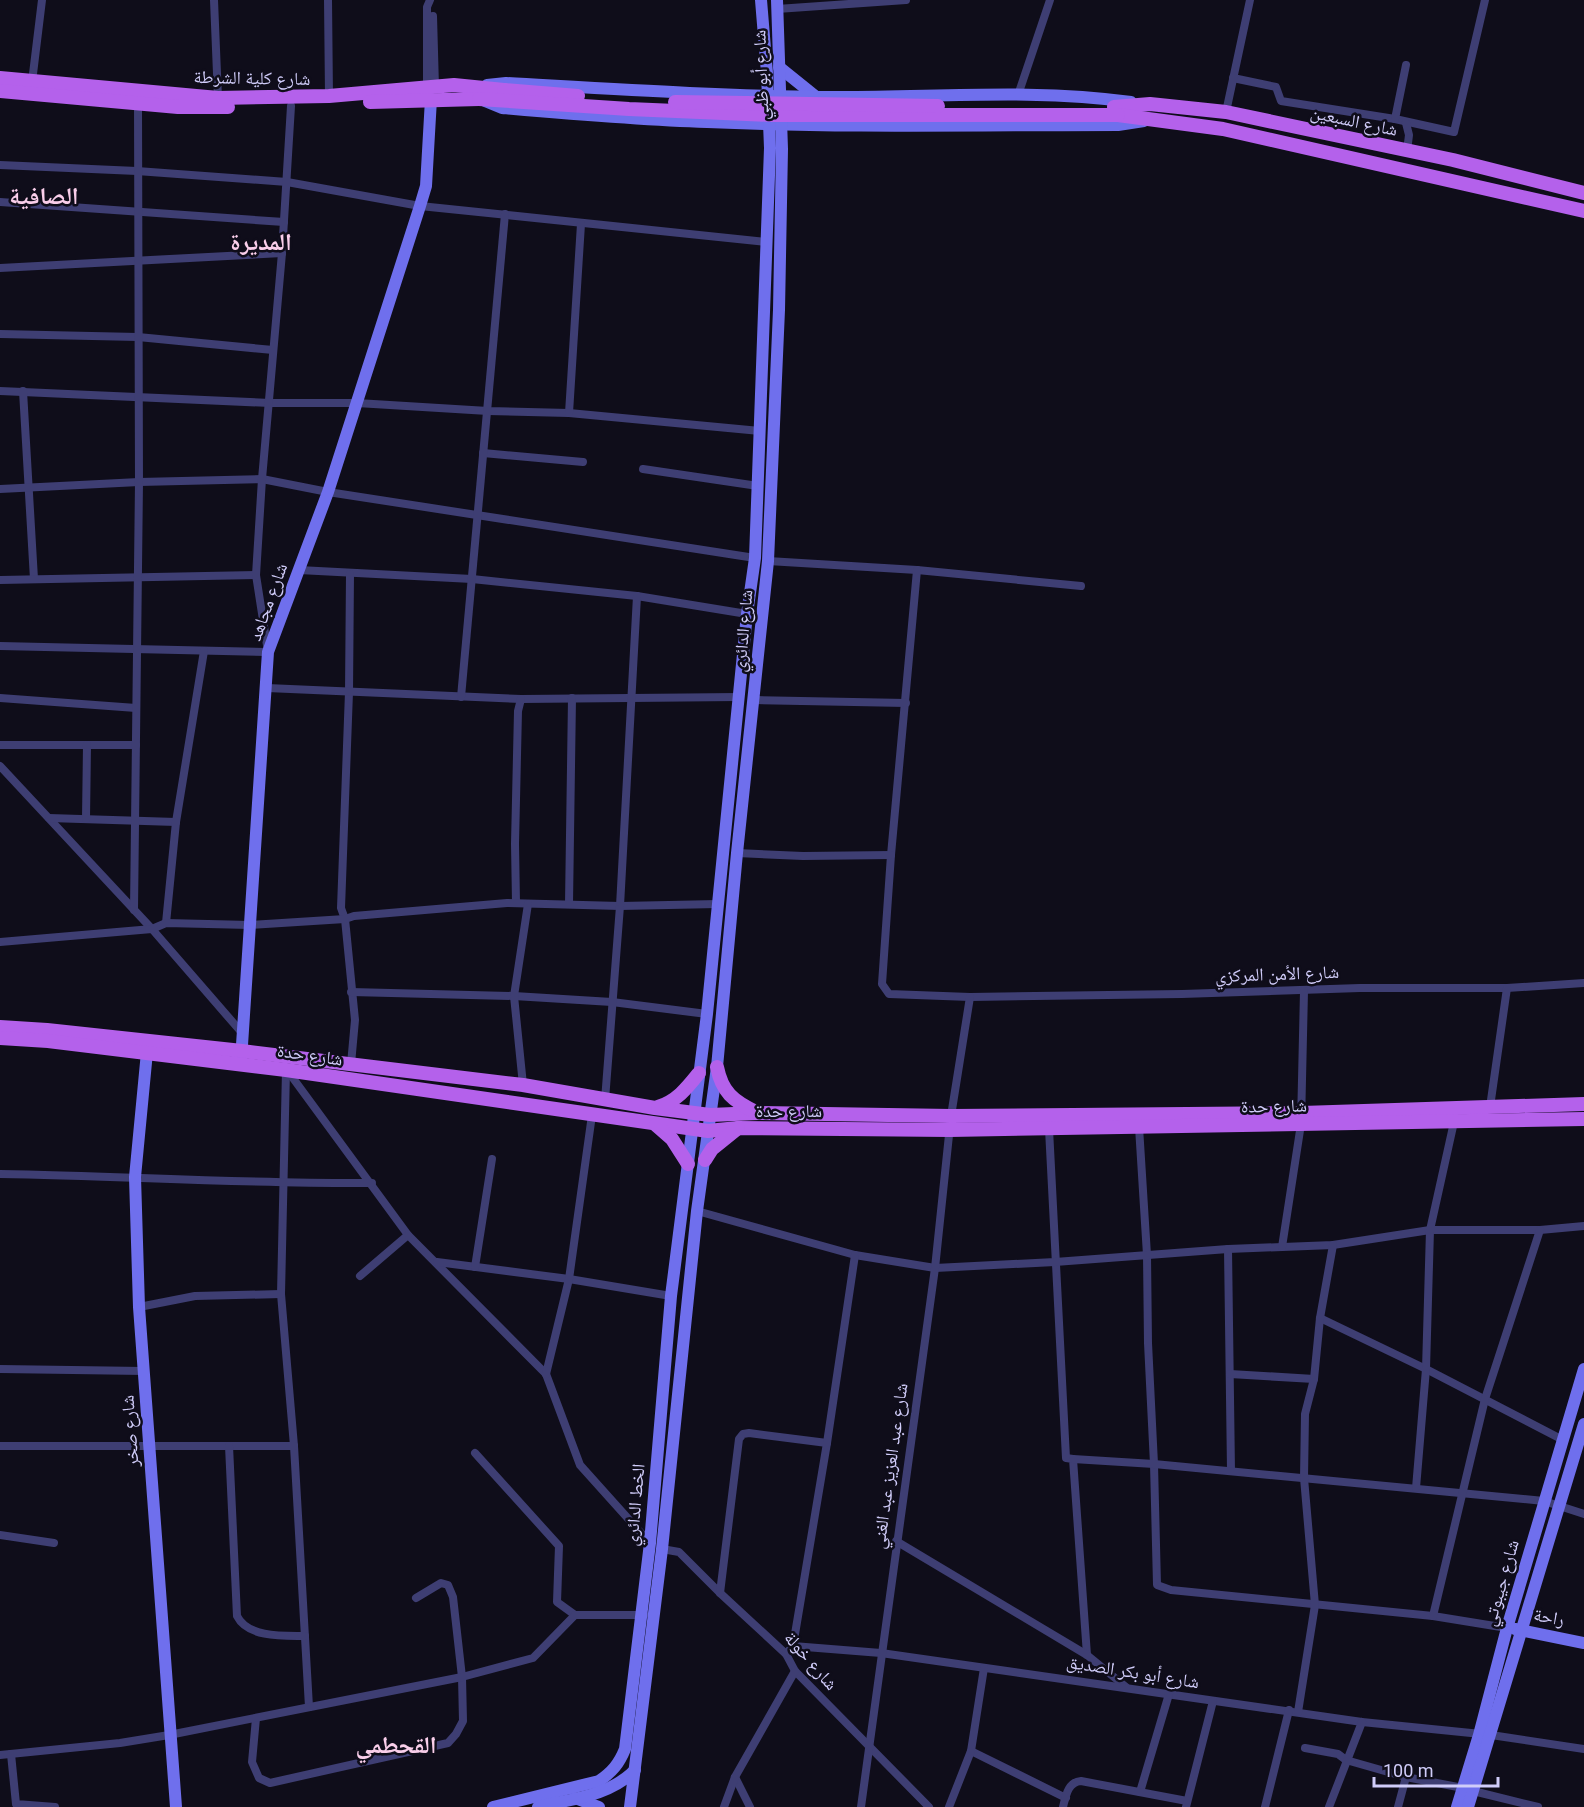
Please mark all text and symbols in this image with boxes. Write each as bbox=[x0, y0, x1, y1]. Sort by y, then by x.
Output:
street label: شارع أبو ظبي bbox=[748, 29, 777, 121]
street label: شارع كلية الشرطة bbox=[193, 66, 311, 90]
street label: شارع السبعين bbox=[1308, 101, 1400, 141]
district label: الصافية bbox=[9, 182, 79, 210]
district label: المديرة bbox=[230, 228, 292, 256]
street label: شارع مجاهد bbox=[244, 560, 292, 644]
street label: شارع الدائري bbox=[728, 589, 761, 674]
street label: شارع الأمن المركزي bbox=[1215, 961, 1340, 991]
street label: شارع حدة bbox=[276, 1040, 344, 1070]
street label: شارع حدة bbox=[1241, 1094, 1307, 1118]
street label: شارع حدة bbox=[756, 1100, 822, 1122]
street label: شارع عبد العزيز عبد الغني bbox=[867, 1382, 916, 1551]
street label: شارع صخر bbox=[117, 1394, 144, 1469]
street label: الخط الدائري bbox=[620, 1463, 653, 1547]
street label: شارع جيبوتي bbox=[1478, 1537, 1527, 1630]
street label: راحة bbox=[1532, 1603, 1566, 1630]
street label: شارع خولة bbox=[780, 1627, 842, 1695]
street label: شارع أبو بكر الصديق bbox=[1065, 1651, 1201, 1693]
district label: القحطمي bbox=[355, 1731, 437, 1764]
scale bar bbox=[1374, 1750, 1498, 1788]
text: 100 m bbox=[1383, 1760, 1434, 1781]

